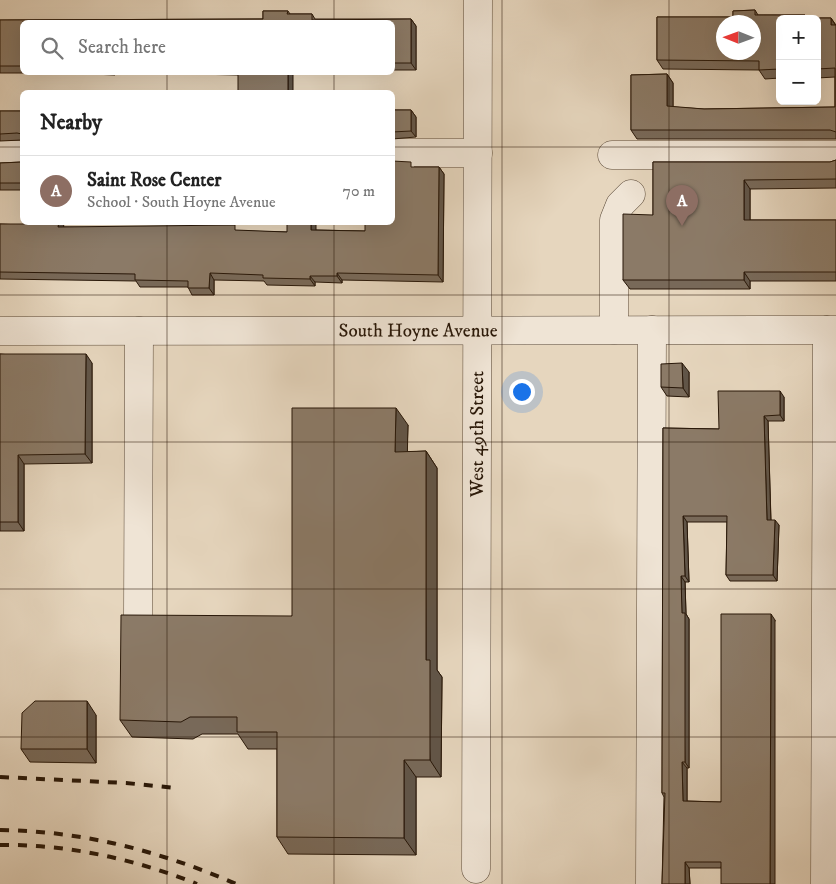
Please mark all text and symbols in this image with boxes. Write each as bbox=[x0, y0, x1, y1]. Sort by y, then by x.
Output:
north arrow bbox=[716, 15, 761, 60]
map controls bbox=[776, 15, 821, 105]
button: + bbox=[776, 15, 821, 60]
search box bbox=[20, 20, 395, 75]
icon: search bbox=[38, 34, 66, 62]
text: Search here bbox=[78, 36, 166, 59]
button: − bbox=[776, 60, 821, 105]
text: Nearby bbox=[40, 110, 102, 136]
text: Saint Rose Center bbox=[87, 169, 221, 192]
text: A bbox=[51, 181, 61, 201]
text: 70 m bbox=[343, 181, 375, 201]
pin: A bbox=[666, 185, 698, 226]
text: School · South Hoyne Avenue bbox=[87, 192, 276, 212]
street label: South Hoyne Avenue bbox=[338, 319, 498, 342]
street label: West 49th Street bbox=[465, 371, 489, 498]
your location bbox=[509, 379, 535, 405]

